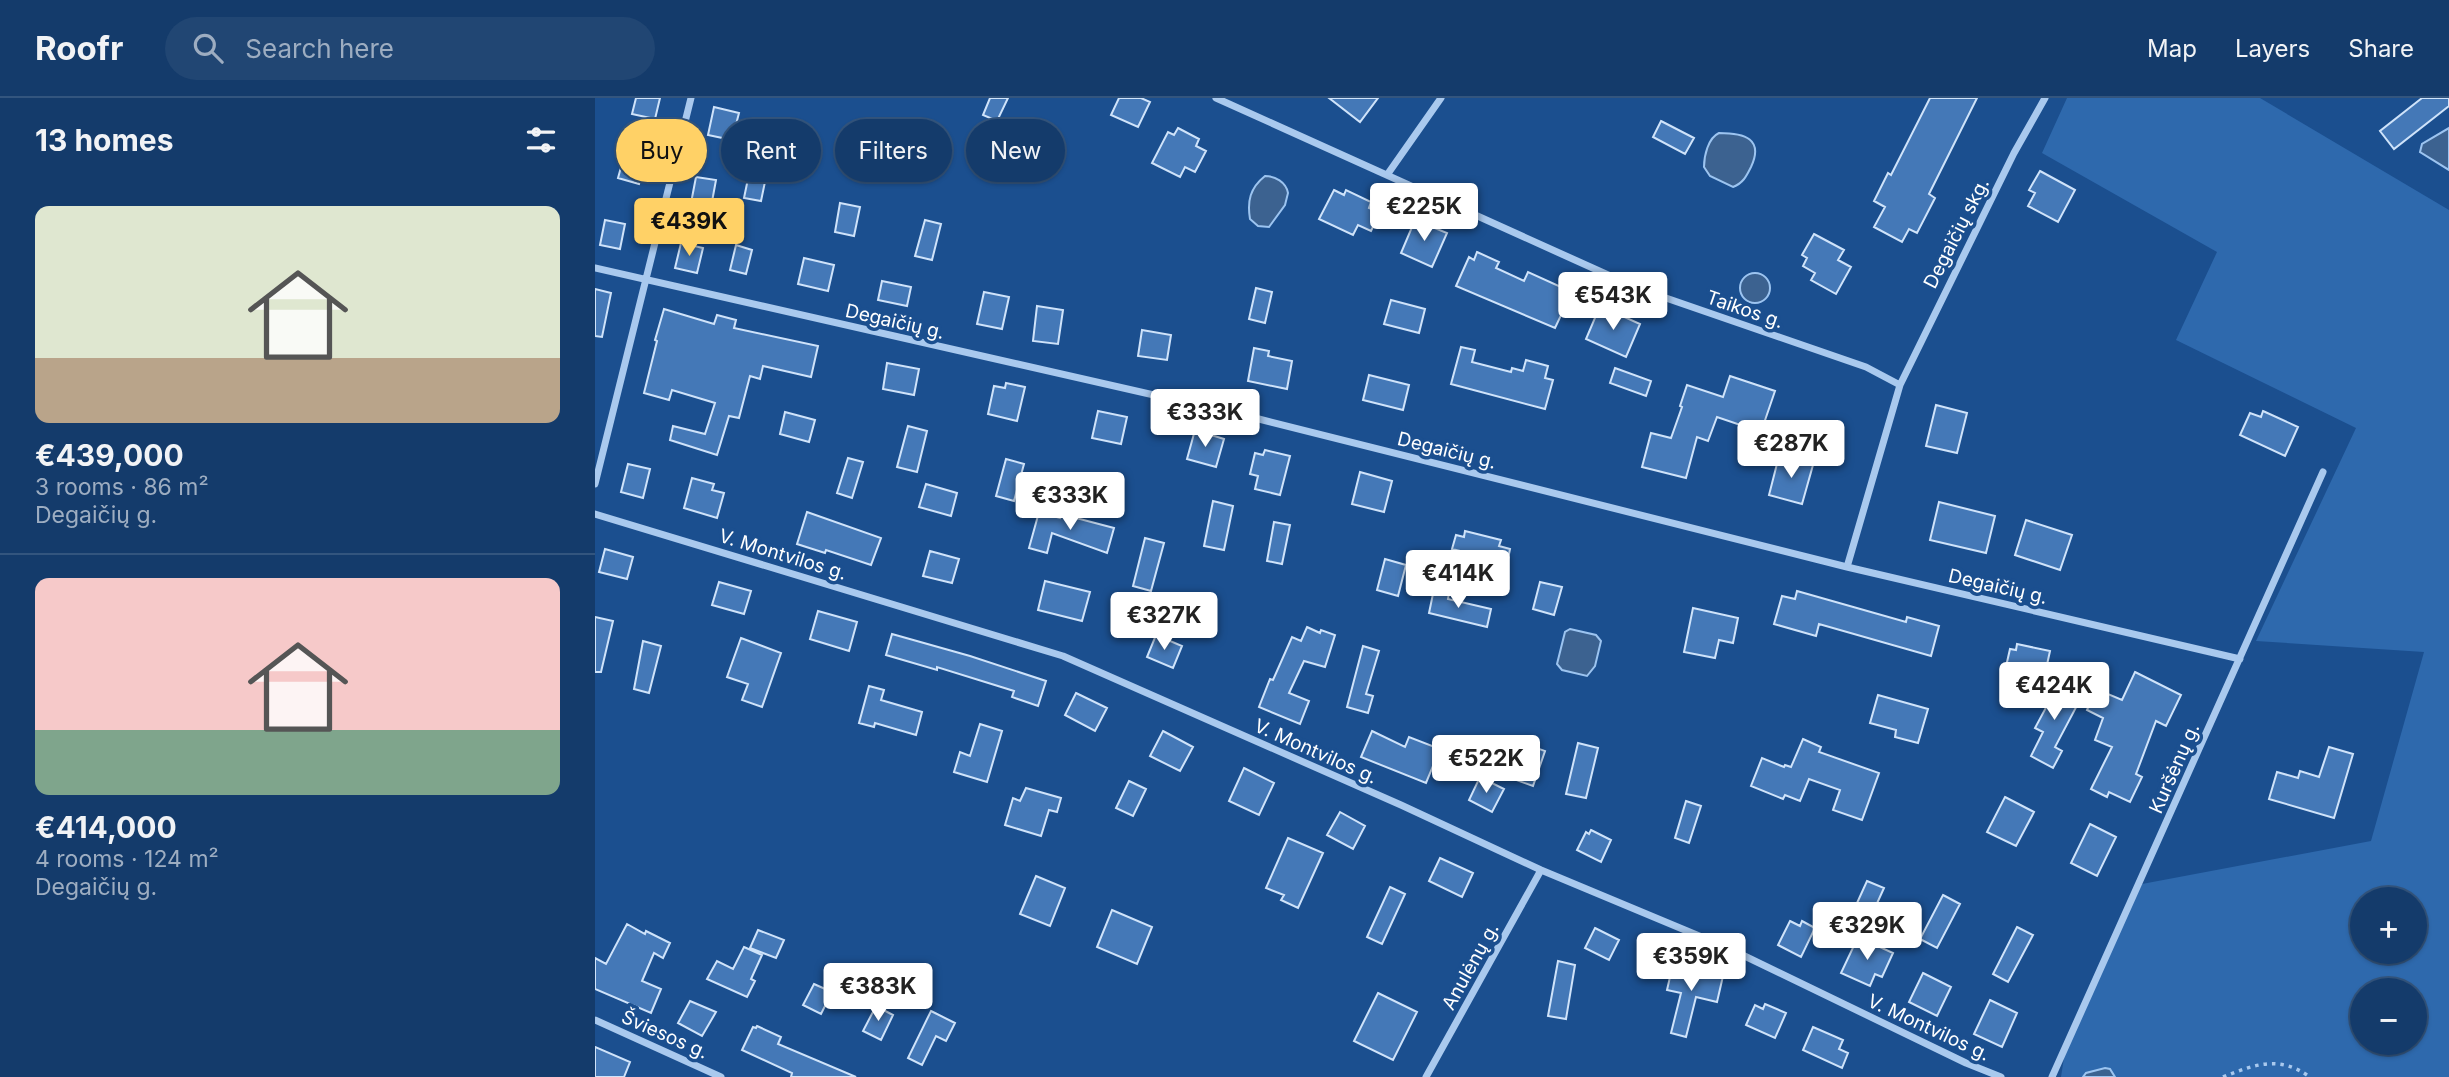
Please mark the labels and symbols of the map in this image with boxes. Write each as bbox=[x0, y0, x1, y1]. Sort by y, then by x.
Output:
street label: Degaičių skg. bbox=[1919, 174, 1994, 292]
pin: €225K bbox=[1375, 184, 1473, 243]
pin: €439K bbox=[640, 198, 738, 258]
pin: €543K bbox=[1564, 272, 1662, 332]
street label: Taikos g. bbox=[1703, 286, 1786, 333]
street label: Degaičių g. bbox=[843, 299, 947, 344]
pin: €333K bbox=[1156, 390, 1254, 449]
pin: €287K bbox=[1742, 420, 1840, 480]
street label: Degaičių g. bbox=[1395, 427, 1499, 474]
pin: €333K bbox=[1021, 472, 1119, 532]
street label: V. Montvilos g. bbox=[716, 524, 849, 585]
pin: €414K bbox=[1409, 550, 1507, 610]
street label: Degaičių g. bbox=[1946, 564, 2050, 609]
pin: €327K bbox=[1115, 592, 1213, 652]
pin: €424K bbox=[2005, 662, 2103, 722]
street label: V. Montvilos g. bbox=[1251, 714, 1381, 789]
street label: Kuršėnų g. bbox=[2144, 719, 2205, 817]
pin: €522K bbox=[1437, 736, 1535, 795]
pin: €329K bbox=[1818, 902, 1916, 962]
street label: Anulėnų g. bbox=[1437, 919, 1504, 1014]
pin: €359K bbox=[1642, 934, 1740, 993]
pin: €383K bbox=[829, 964, 927, 1023]
street label: V. Montvilos g. bbox=[1864, 989, 1994, 1066]
street label: Šviesos g. bbox=[618, 1005, 712, 1064]

